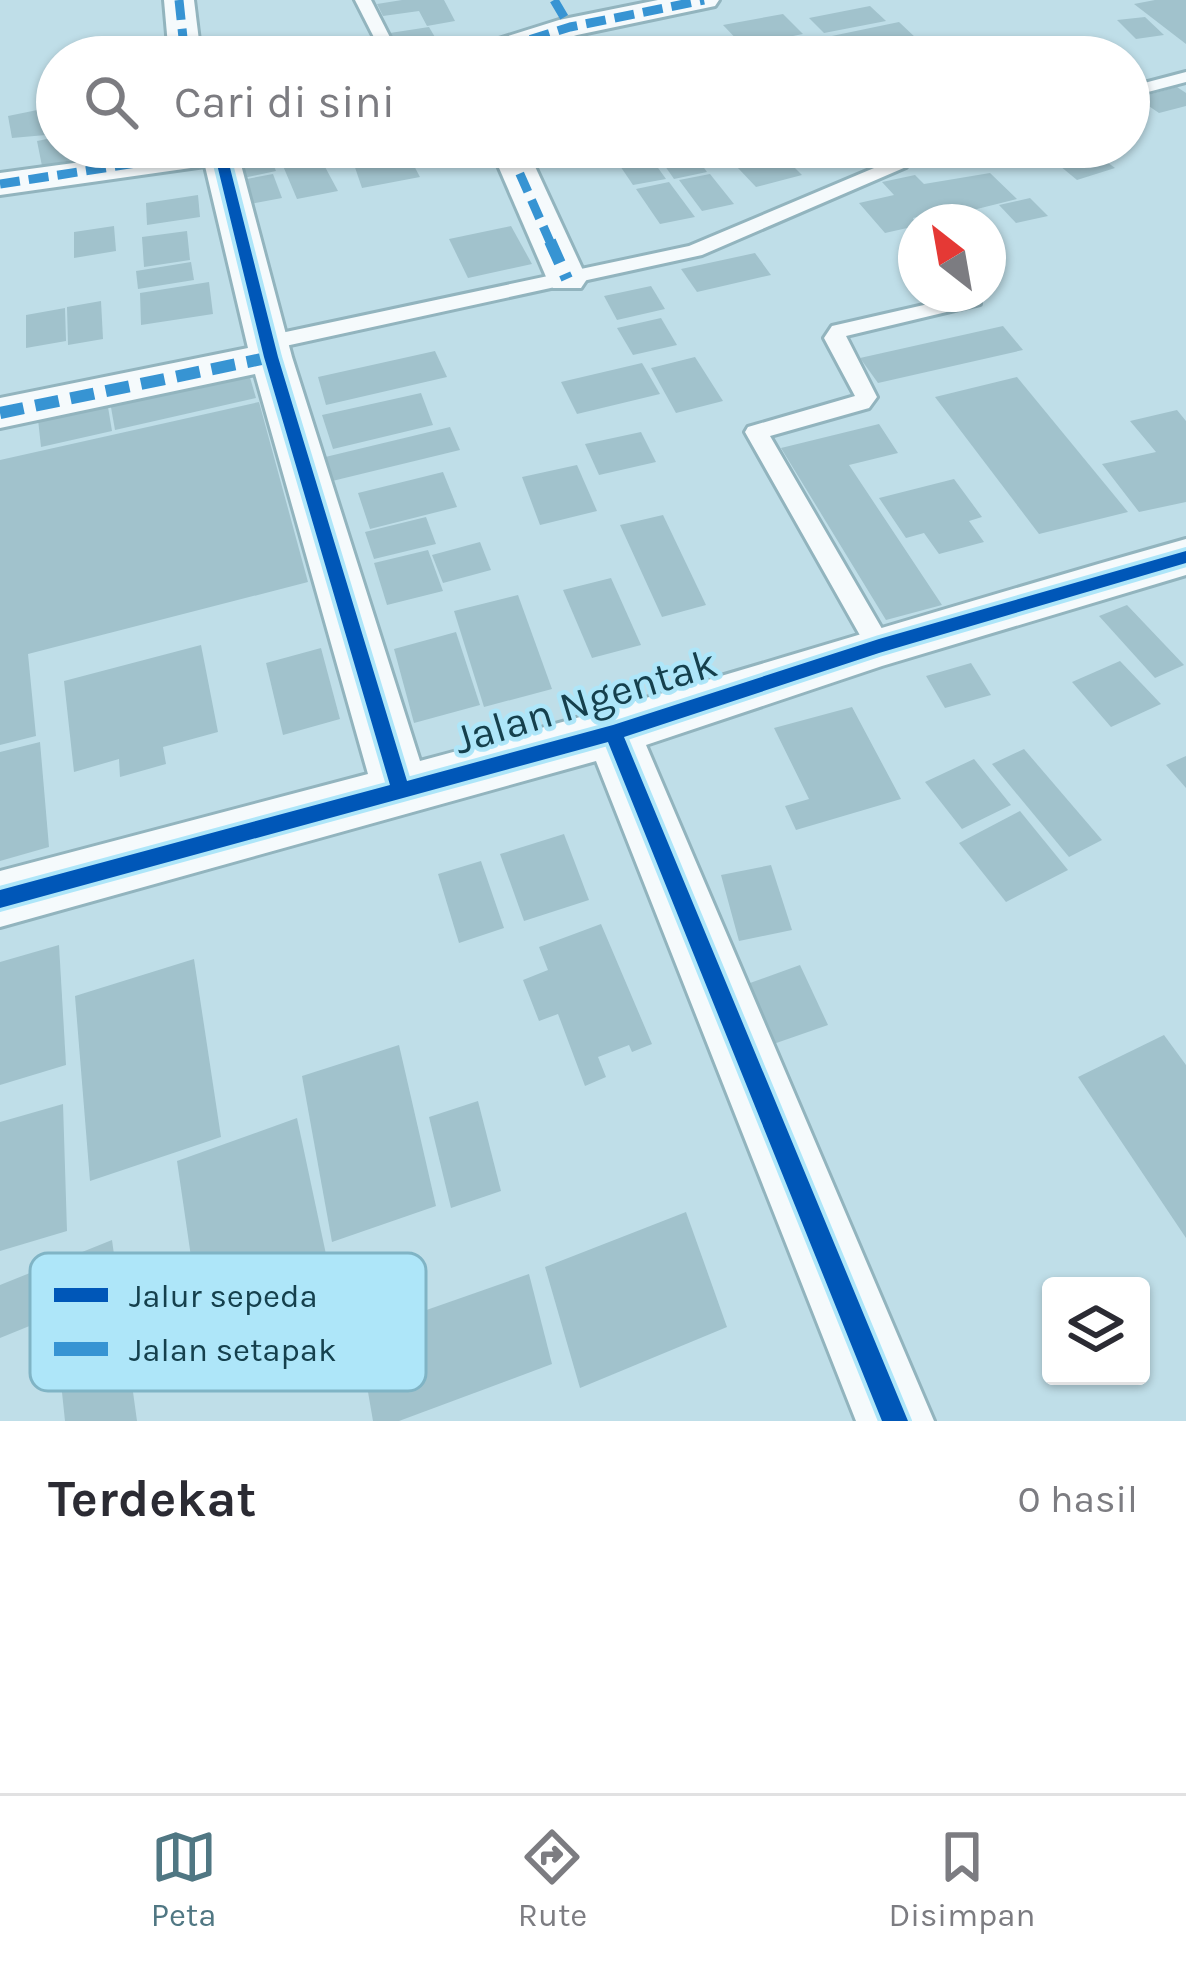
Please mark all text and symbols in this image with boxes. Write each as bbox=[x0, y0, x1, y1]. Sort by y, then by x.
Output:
search box bbox=[36, 36, 1150, 168]
icon: search bbox=[78, 69, 144, 135]
text: Cari di sini bbox=[174, 76, 395, 128]
north arrow bbox=[898, 204, 1006, 312]
street label: Jalan Ngentak bbox=[448, 637, 723, 765]
legend bbox=[30, 1253, 426, 1391]
text: Jalur sepeda bbox=[129, 1277, 318, 1315]
map controls bbox=[1042, 1277, 1150, 1385]
button: layers bbox=[1042, 1277, 1150, 1385]
text: Jalan setapak bbox=[129, 1331, 337, 1369]
text: Terdekat bbox=[48, 1469, 256, 1529]
text: 0 hasil bbox=[1018, 1476, 1138, 1522]
tab: Peta bbox=[151, 1824, 217, 1934]
tab: Rute bbox=[518, 1824, 587, 1934]
tab: Disimpan bbox=[888, 1824, 1035, 1934]

